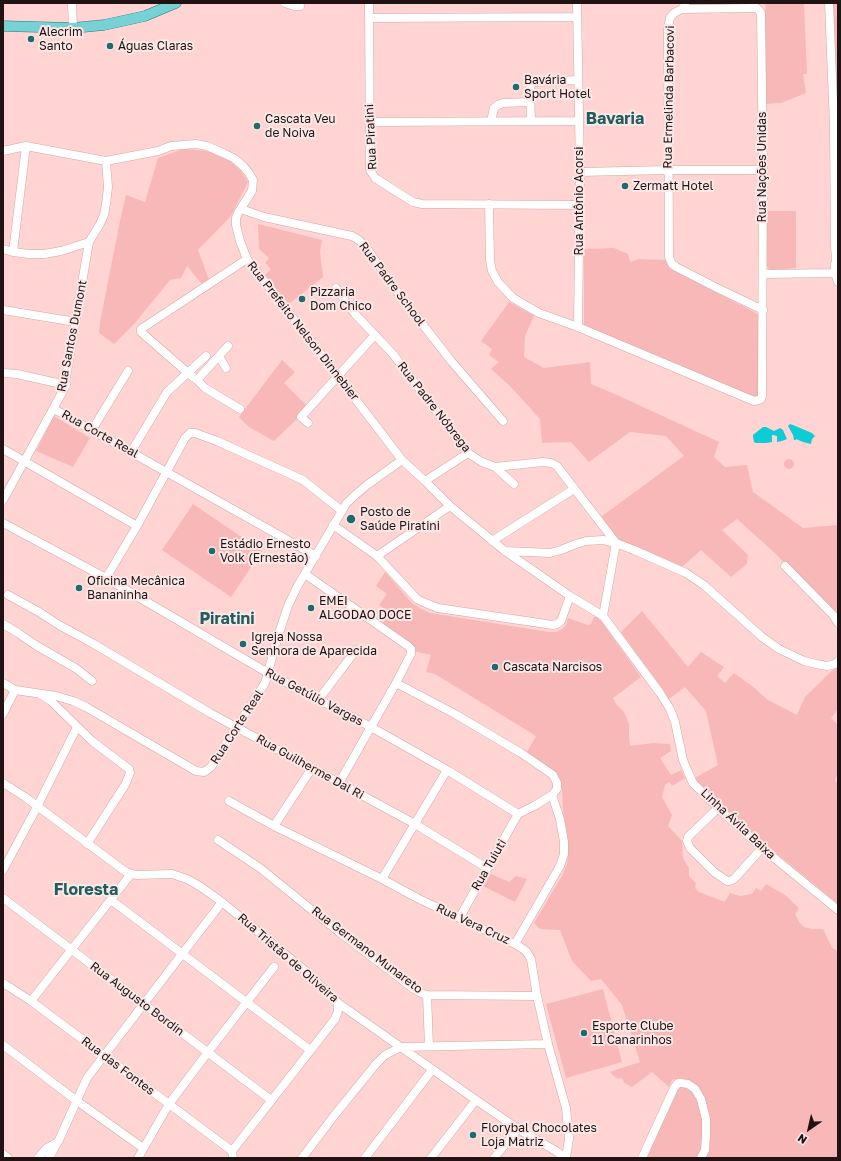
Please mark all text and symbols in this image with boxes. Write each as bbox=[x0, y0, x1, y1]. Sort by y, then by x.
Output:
place label: Alecrim Santo bbox=[39, 25, 83, 53]
street label: Rua Ermelinda Barbacovi bbox=[661, 25, 677, 169]
marker: Alecrim Santo bbox=[26, 34, 36, 44]
place label: Águas Claras bbox=[118, 39, 193, 53]
marker: Águas Claras bbox=[105, 41, 115, 51]
place label: Bavária Sport Hotel bbox=[524, 73, 591, 101]
marker: Bavária Sport Hotel bbox=[511, 82, 521, 92]
street label: Rua Piratini bbox=[362, 104, 380, 170]
district label: Bavaria bbox=[586, 109, 644, 129]
place label: Cascata Veu de Noiva bbox=[265, 112, 336, 140]
street label: Rua Nações Unidas bbox=[755, 112, 769, 222]
marker: Cascata Veu de Noiva bbox=[252, 121, 262, 131]
street label: Rua Antônio Acorsi bbox=[572, 147, 586, 255]
place label: Zermatt Hotel bbox=[633, 179, 713, 193]
marker: Zermatt Hotel bbox=[620, 181, 630, 191]
street label: Rua Padre School bbox=[356, 239, 428, 329]
street label: Rua Prefeito Nelson Dinnebier bbox=[244, 258, 362, 404]
street label: Rua Santos Dumont bbox=[54, 279, 90, 393]
place label: Pizzaria Dom Chico bbox=[310, 285, 372, 313]
marker: Pizzaria Dom Chico bbox=[297, 294, 307, 304]
street label: Rua Padre Nóbrega bbox=[394, 359, 474, 455]
street label: Rua Corte Real bbox=[59, 407, 141, 461]
place label: Posto de Saúde Piratini bbox=[360, 505, 440, 533]
marker: Posto de Saúde Piratini bbox=[345, 513, 357, 525]
place label: Estádio Ernesto Volk (Ernestão) bbox=[220, 537, 311, 565]
marker: Estádio Ernesto Volk (Ernestão) bbox=[207, 546, 217, 556]
place label: Oficina Mecânica Bananinha bbox=[87, 574, 185, 602]
marker: Oficina Mecânica Bananinha bbox=[74, 583, 84, 593]
place label: EMEI ALGODAO DOCE bbox=[319, 594, 411, 622]
marker: EMEI ALGODAO DOCE bbox=[306, 603, 316, 613]
district label: Piratini bbox=[199, 609, 255, 629]
place label: Igreja Nossa Senhora de Aparecida bbox=[251, 630, 377, 658]
marker: Igreja Nossa Senhora de Aparecida bbox=[238, 639, 248, 649]
place label: Cascata Narcisos bbox=[503, 660, 602, 674]
marker: Cascata Narcisos bbox=[490, 662, 500, 672]
street label: Rua Getúlio Vargas bbox=[263, 665, 365, 729]
street label: Rua Corte Real bbox=[208, 687, 266, 767]
street label: Rua Guilherme Dal Ri bbox=[254, 731, 366, 803]
street label: Linha Ávila Baixa bbox=[698, 786, 778, 862]
street label: Rua Tuiuti bbox=[468, 837, 510, 893]
district label: Floresta bbox=[54, 880, 118, 900]
street label: Rua Vera Cruz bbox=[434, 901, 512, 947]
street label: Rua Germano Munareto bbox=[309, 904, 425, 996]
street label: Rua Tristão de Oliveira bbox=[235, 910, 341, 1006]
street label: Rua Augusto Bordin bbox=[87, 959, 187, 1039]
place label: Esporte Clube 11 Canarinhos bbox=[592, 1019, 674, 1047]
marker: Esporte Clube 11 Canarinhos bbox=[579, 1028, 589, 1038]
street label: Rua das Fontes bbox=[78, 1034, 158, 1098]
north arrow bbox=[789, 1109, 829, 1149]
place label: Florybal Chocolates Loja Matriz bbox=[481, 1121, 597, 1149]
marker: Florybal Chocolates Loja Matriz bbox=[468, 1130, 478, 1140]
text: N bbox=[795, 1132, 809, 1147]

